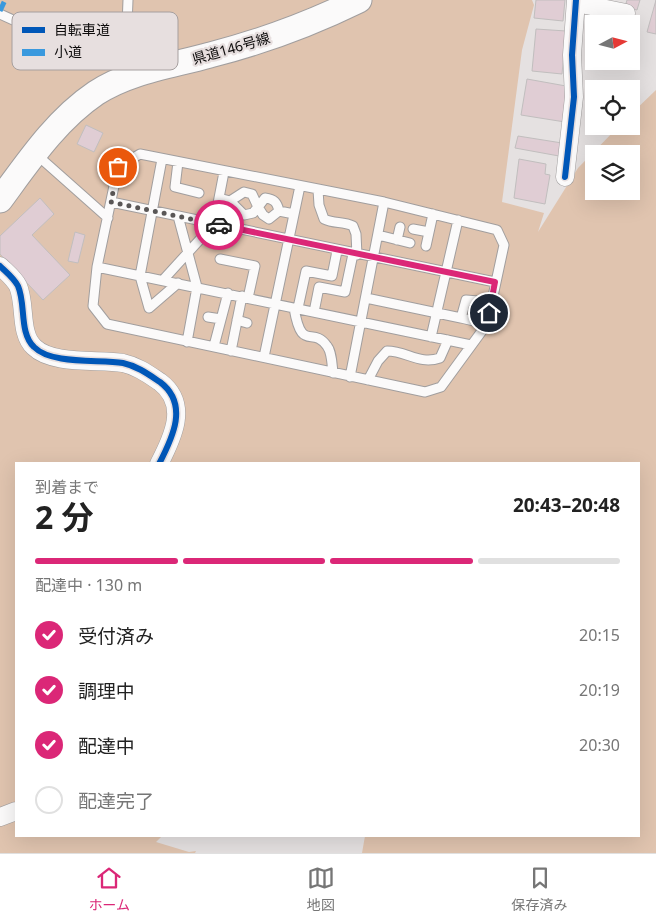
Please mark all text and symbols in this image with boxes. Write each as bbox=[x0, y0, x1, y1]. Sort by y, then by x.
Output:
legend bbox=[12, 12, 178, 70]
north arrow bbox=[585, 15, 640, 70]
map controls bbox=[585, 15, 640, 200]
text: 自転車道 bbox=[54, 20, 110, 39]
street label: 県道146号線 bbox=[190, 28, 272, 68]
text: 小道 bbox=[54, 42, 82, 61]
button: locate bbox=[585, 80, 640, 135]
button: layers bbox=[585, 145, 640, 200]
pin bbox=[97, 146, 139, 188]
icon: bag bbox=[104, 153, 132, 181]
courier bbox=[194, 200, 244, 250]
icon: car bbox=[205, 211, 233, 239]
pin bbox=[468, 292, 510, 334]
icon: home bbox=[475, 299, 503, 327]
text: 到着まで bbox=[35, 476, 99, 498]
text: 20:43–20:48 bbox=[513, 492, 620, 518]
text: 2 分 bbox=[35, 495, 94, 538]
text: 配達中 · 130 m bbox=[35, 574, 142, 596]
icon: check bbox=[35, 621, 63, 649]
text: 受付済み bbox=[78, 623, 154, 649]
text: 20:15 bbox=[579, 624, 620, 646]
icon: check bbox=[35, 676, 63, 704]
text: 調理中 bbox=[78, 678, 135, 704]
text: 20:19 bbox=[579, 679, 620, 701]
icon: check bbox=[35, 731, 63, 759]
text: 配達中 bbox=[78, 733, 135, 759]
text: 20:30 bbox=[579, 734, 620, 756]
text: 配達完了 bbox=[78, 788, 154, 814]
tab: ホーム bbox=[88, 864, 130, 914]
tab: 地図 bbox=[307, 864, 335, 914]
tab: 保存済み bbox=[512, 864, 568, 914]

